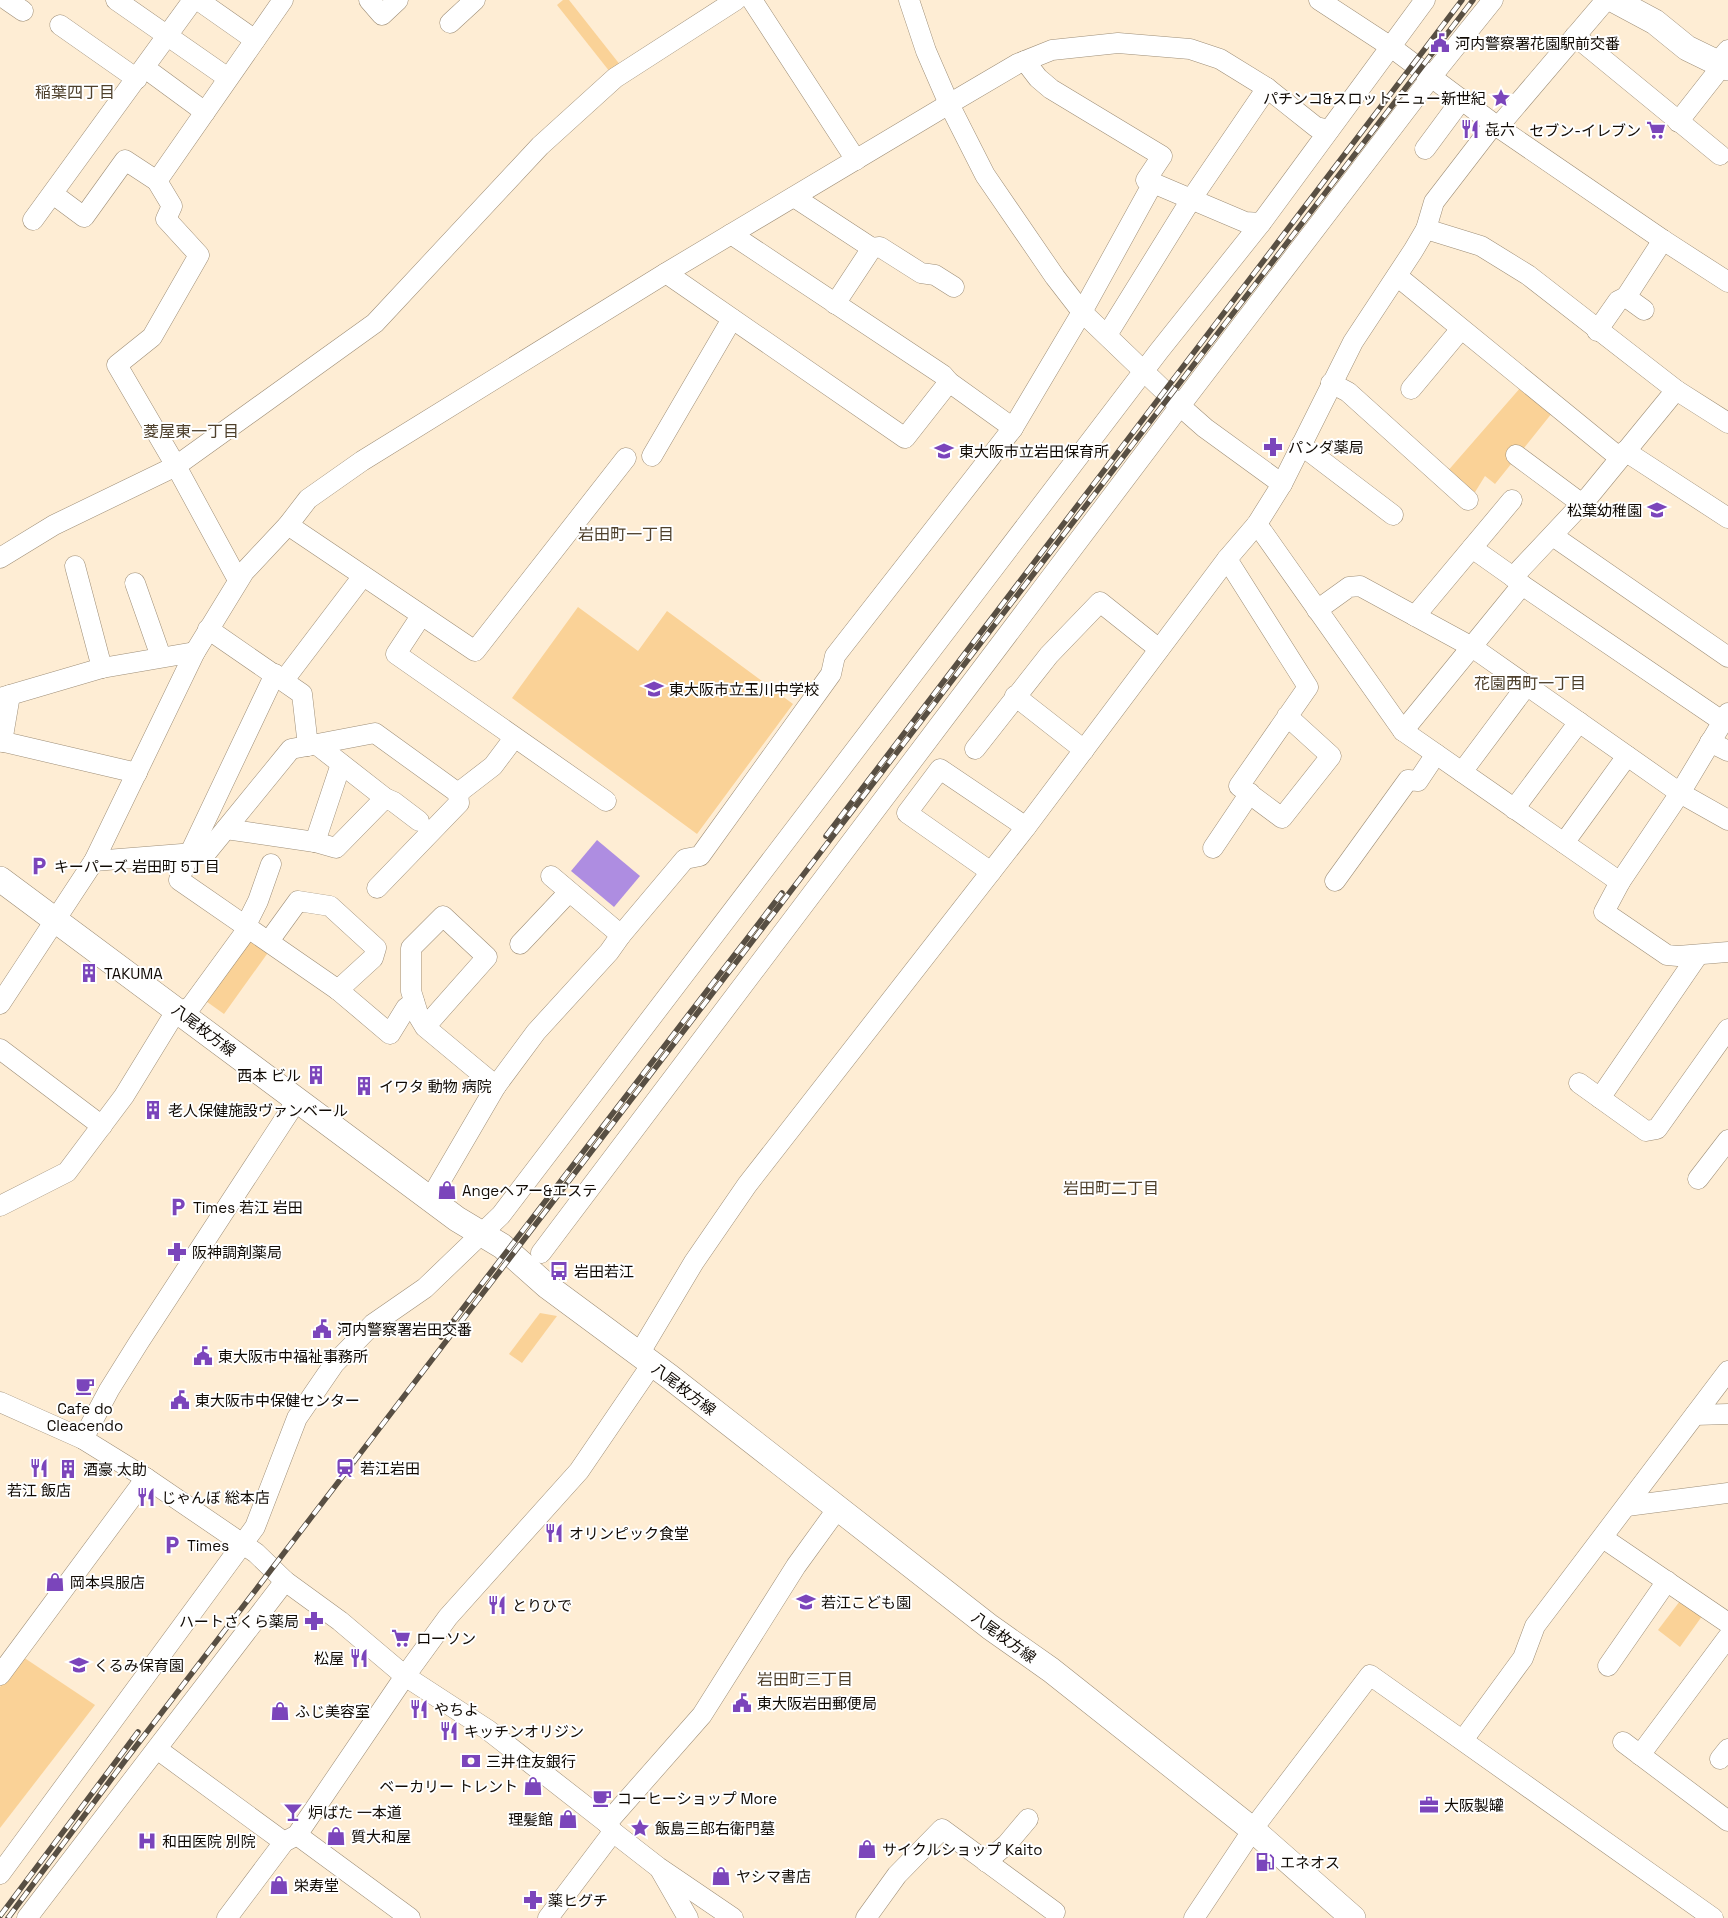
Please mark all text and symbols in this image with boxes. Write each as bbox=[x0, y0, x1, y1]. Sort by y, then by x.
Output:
public building icon: 河内警察署花園駅前交番 bbox=[1429, 32, 1451, 54]
place label: 河内警察署花園駅前交番 bbox=[1455, 34, 1620, 53]
district label: 稲葉四丁目 bbox=[35, 82, 115, 103]
place icon: パチンコ&スロット ニュー新世紀 bbox=[1490, 87, 1512, 109]
place label: パチンコ&スロット ニュー新世紀 bbox=[1263, 89, 1486, 108]
restaurant icon: 㐂六 bbox=[1459, 118, 1481, 140]
supermarket icon: セブン-イレブン bbox=[1645, 119, 1667, 141]
place label: 㐂六 bbox=[1485, 120, 1515, 139]
place label: セブン-イレブン bbox=[1529, 121, 1641, 140]
district label: 菱屋東一丁目 bbox=[143, 421, 239, 442]
pharmacy icon: パンダ薬局 bbox=[1262, 436, 1284, 458]
place label: パンダ薬局 bbox=[1288, 438, 1364, 457]
school or university icon: 東大阪市立岩田保育所 bbox=[933, 440, 955, 462]
place label: 東大阪市立岩田保育所 bbox=[959, 442, 1109, 461]
school or university icon: 松葉幼稚園 bbox=[1646, 499, 1668, 521]
place label: 松葉幼稚園 bbox=[1567, 501, 1642, 520]
district label: 岩田町一丁目 bbox=[578, 524, 674, 545]
district label: 花園西町一丁目 bbox=[1474, 673, 1586, 694]
school or university icon: 東大阪市立玉川中学校 bbox=[643, 678, 665, 700]
place label: 東大阪市立玉川中学校 bbox=[669, 680, 819, 699]
parking icon: キーパーズ 岩田町 5丁目 bbox=[28, 855, 50, 877]
place label: キーパーズ 岩田町 5丁目 bbox=[54, 857, 220, 876]
building icon: TAKUMA bbox=[78, 962, 100, 984]
place label: TAKUMA bbox=[104, 964, 163, 983]
street label: 八尾枚方線 bbox=[168, 1000, 240, 1060]
building icon: 西本 ビル bbox=[305, 1064, 327, 1086]
place label: 西本 ビル bbox=[237, 1066, 301, 1085]
building icon: イワタ 動物 病院 bbox=[353, 1075, 375, 1097]
place label: イワタ 動物 病院 bbox=[379, 1077, 492, 1096]
building icon: 老人保健施設ヴァンベール bbox=[142, 1099, 164, 1121]
place label: 老人保健施設ヴァンベール bbox=[168, 1101, 348, 1120]
district label: 岩田町二丁目 bbox=[1063, 1178, 1159, 1199]
shop icon: Angeヘアー&エステ bbox=[436, 1179, 458, 1201]
place label: Angeヘアー&エステ bbox=[462, 1181, 597, 1200]
parking icon: Times 若江 岩田 bbox=[167, 1196, 189, 1218]
place label: Times 若江 岩田 bbox=[193, 1198, 303, 1217]
pharmacy icon: 阪神調剤薬局 bbox=[166, 1241, 188, 1263]
place label: 阪神調剤薬局 bbox=[192, 1243, 282, 1262]
bus stop icon: 岩田若江 bbox=[548, 1260, 570, 1282]
place label: 岩田若江 bbox=[574, 1262, 634, 1281]
public building icon: 河内警察署岩田交番 bbox=[311, 1318, 333, 1340]
place label: 河内警察署岩田交番 bbox=[337, 1320, 472, 1339]
public building icon: 東大阪市中福祉事務所 bbox=[192, 1345, 214, 1367]
place label: 東大阪市中福祉事務所 bbox=[218, 1347, 368, 1366]
street label: 八尾枚方線 bbox=[648, 1359, 720, 1419]
cafe icon: Cafe do Cleacendo bbox=[74, 1375, 96, 1397]
public building icon: 東大阪市中保健センター bbox=[169, 1389, 191, 1411]
place label: 東大阪市中保健センター bbox=[195, 1391, 360, 1410]
place label: Cafe do Cleacendo bbox=[47, 1399, 123, 1435]
restaurant icon: 若江 飯店 bbox=[28, 1457, 50, 1479]
station icon: 若江岩田 bbox=[334, 1457, 356, 1479]
building icon: 酒豪 太助 bbox=[57, 1458, 79, 1480]
place label: 若江岩田 bbox=[360, 1459, 420, 1478]
place label: 酒豪 太助 bbox=[83, 1460, 147, 1479]
place label: 若江 飯店 bbox=[7, 1481, 71, 1500]
restaurant icon: じゃんぼ 総本店 bbox=[135, 1486, 157, 1508]
place label: じゃんぼ 総本店 bbox=[161, 1488, 270, 1507]
restaurant icon: オリンピック食堂 bbox=[543, 1522, 565, 1544]
place label: オリンピック食堂 bbox=[569, 1524, 689, 1543]
parking icon: Times bbox=[161, 1534, 183, 1556]
place label: Times bbox=[187, 1536, 229, 1555]
shop icon: 岡本呉服店 bbox=[44, 1571, 66, 1593]
place label: 岡本呉服店 bbox=[70, 1573, 145, 1592]
school or university icon: 若江こども園 bbox=[795, 1591, 817, 1613]
place label: 若江こども園 bbox=[821, 1593, 911, 1612]
restaurant icon: とりひで bbox=[486, 1594, 508, 1616]
place label: とりひで bbox=[512, 1596, 572, 1615]
street label: 八尾枚方線 bbox=[968, 1607, 1040, 1667]
pharmacy icon: ハートさくら薬局 bbox=[303, 1610, 325, 1632]
place label: ハートさくら薬局 bbox=[179, 1612, 299, 1631]
supermarket icon: ローソン bbox=[390, 1627, 412, 1649]
place label: ローソン bbox=[416, 1629, 476, 1648]
restaurant icon: 松屋 bbox=[348, 1647, 370, 1669]
place label: 松屋 bbox=[314, 1649, 344, 1668]
school or university icon: くるみ保育園 bbox=[68, 1654, 90, 1676]
place label: くるみ保育園 bbox=[94, 1656, 184, 1675]
district label: 岩田町三丁目 bbox=[757, 1669, 853, 1690]
public building icon: 東大阪岩田郵便局 bbox=[731, 1692, 753, 1714]
place label: 東大阪岩田郵便局 bbox=[757, 1694, 877, 1713]
restaurant icon: やちよ bbox=[408, 1698, 430, 1720]
shop icon: ふじ美容室 bbox=[269, 1700, 291, 1722]
place label: やちよ bbox=[434, 1700, 479, 1719]
place label: ふじ美容室 bbox=[295, 1702, 370, 1721]
restaurant icon: キッチンオリジン bbox=[438, 1720, 460, 1742]
place label: キッチンオリジン bbox=[464, 1722, 584, 1741]
bank icon: 三井住友銀行 bbox=[460, 1750, 482, 1772]
place label: 三井住友銀行 bbox=[486, 1752, 576, 1771]
shop icon: ベーカリー トレント bbox=[522, 1775, 544, 1797]
place label: ベーカリー トレント bbox=[379, 1777, 518, 1796]
cafe icon: コーヒーショップ More bbox=[591, 1787, 613, 1809]
place label: コーヒーショップ More bbox=[617, 1789, 777, 1808]
office icon: 大阪製罐 bbox=[1418, 1794, 1440, 1816]
place label: 大阪製罐 bbox=[1444, 1796, 1504, 1815]
bar icon: 炉ばた 一本道 bbox=[282, 1801, 304, 1823]
place label: 炉ばた 一本道 bbox=[308, 1803, 402, 1822]
shop icon: 理髪館 bbox=[557, 1808, 579, 1830]
place label: 理髪館 bbox=[508, 1810, 553, 1829]
place icon: 飯島三郎右衛門墓 bbox=[629, 1817, 651, 1839]
place label: 飯島三郎右衛門墓 bbox=[655, 1819, 775, 1838]
shop icon: 質大和屋 bbox=[325, 1825, 347, 1847]
place label: 質大和屋 bbox=[351, 1827, 411, 1846]
hospital icon: 和田医院 別院 bbox=[136, 1830, 158, 1852]
place label: 和田医院 別院 bbox=[162, 1832, 256, 1851]
shop icon: サイクルショップ Kaito bbox=[856, 1838, 878, 1860]
place label: サイクルショップ Kaito bbox=[882, 1840, 1042, 1859]
fuel station icon: エネオス bbox=[1254, 1851, 1276, 1873]
place label: エネオス bbox=[1280, 1853, 1340, 1872]
shop icon: ヤシマ書店 bbox=[710, 1865, 732, 1887]
place label: ヤシマ書店 bbox=[736, 1867, 811, 1886]
shop icon: 栄寿堂 bbox=[268, 1874, 290, 1896]
place label: 栄寿堂 bbox=[294, 1876, 339, 1895]
pharmacy icon: 薬ヒグチ bbox=[522, 1889, 544, 1911]
place label: 薬ヒグチ bbox=[548, 1891, 608, 1910]

